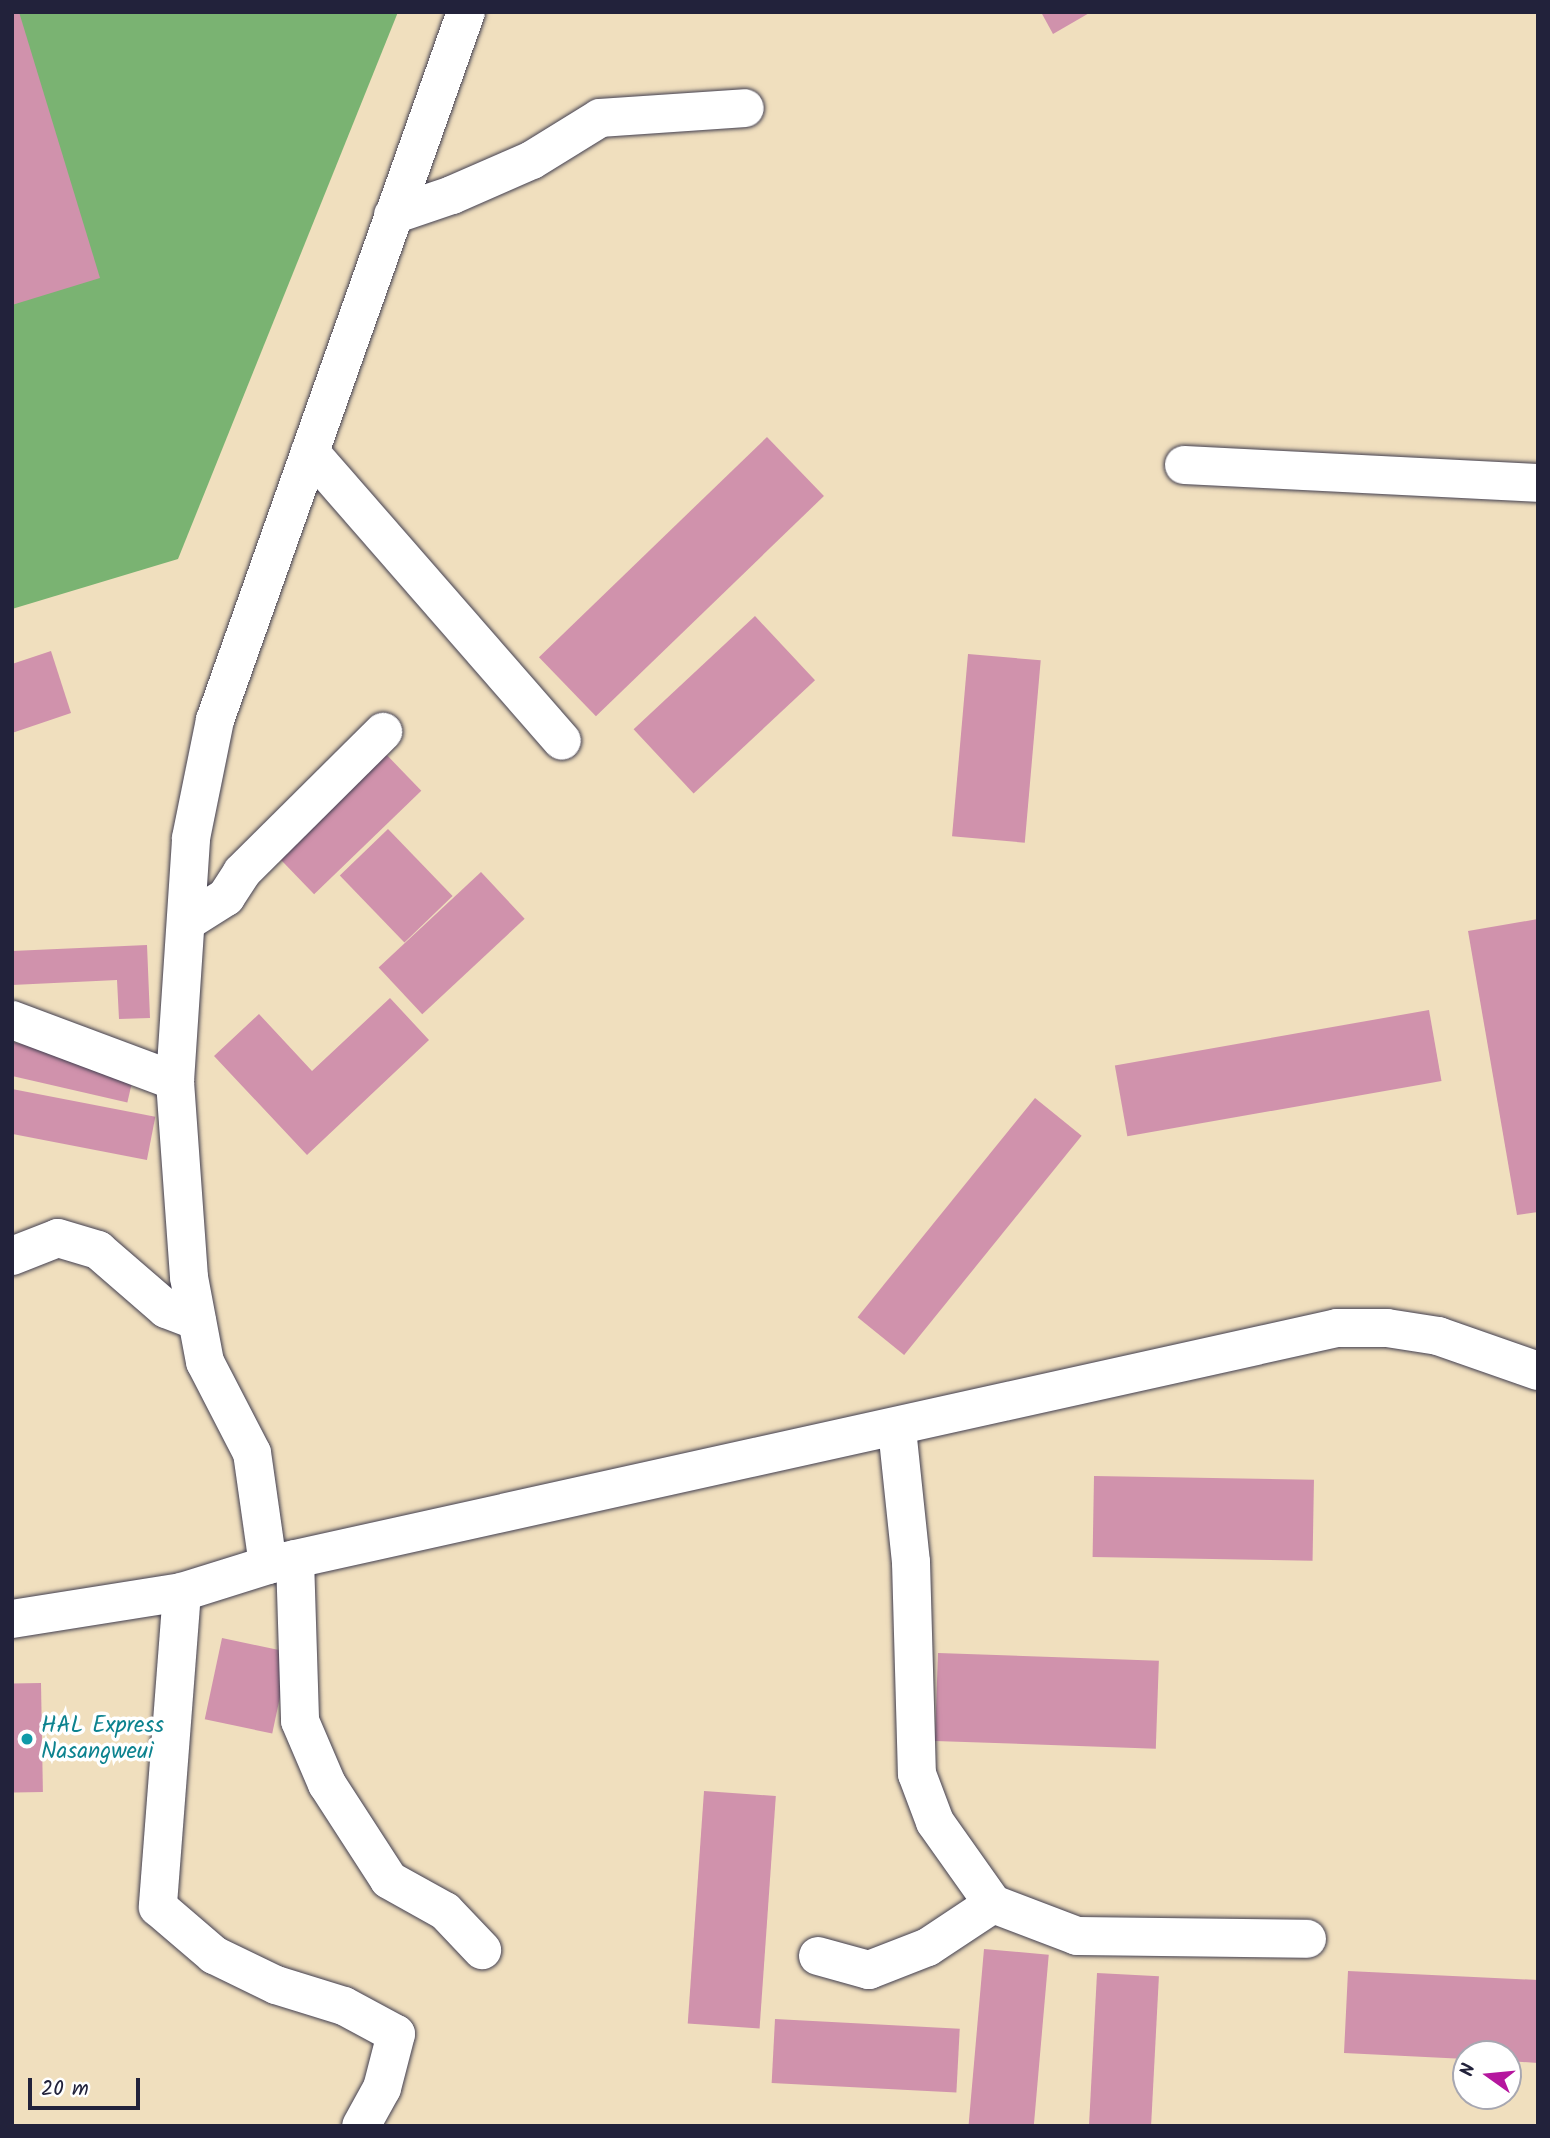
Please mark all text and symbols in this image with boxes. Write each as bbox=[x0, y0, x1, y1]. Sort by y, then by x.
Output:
place label: HAL Express Nasangweui bbox=[41, 1712, 164, 1766]
marker: HAL Express Nasangweui bbox=[19, 1731, 35, 1747]
north arrow bbox=[1452, 2040, 1522, 2110]
text: N bbox=[1453, 2060, 1485, 2080]
scale bar bbox=[32, 2064, 144, 2108]
text: 20 m bbox=[41, 2073, 89, 2106]

